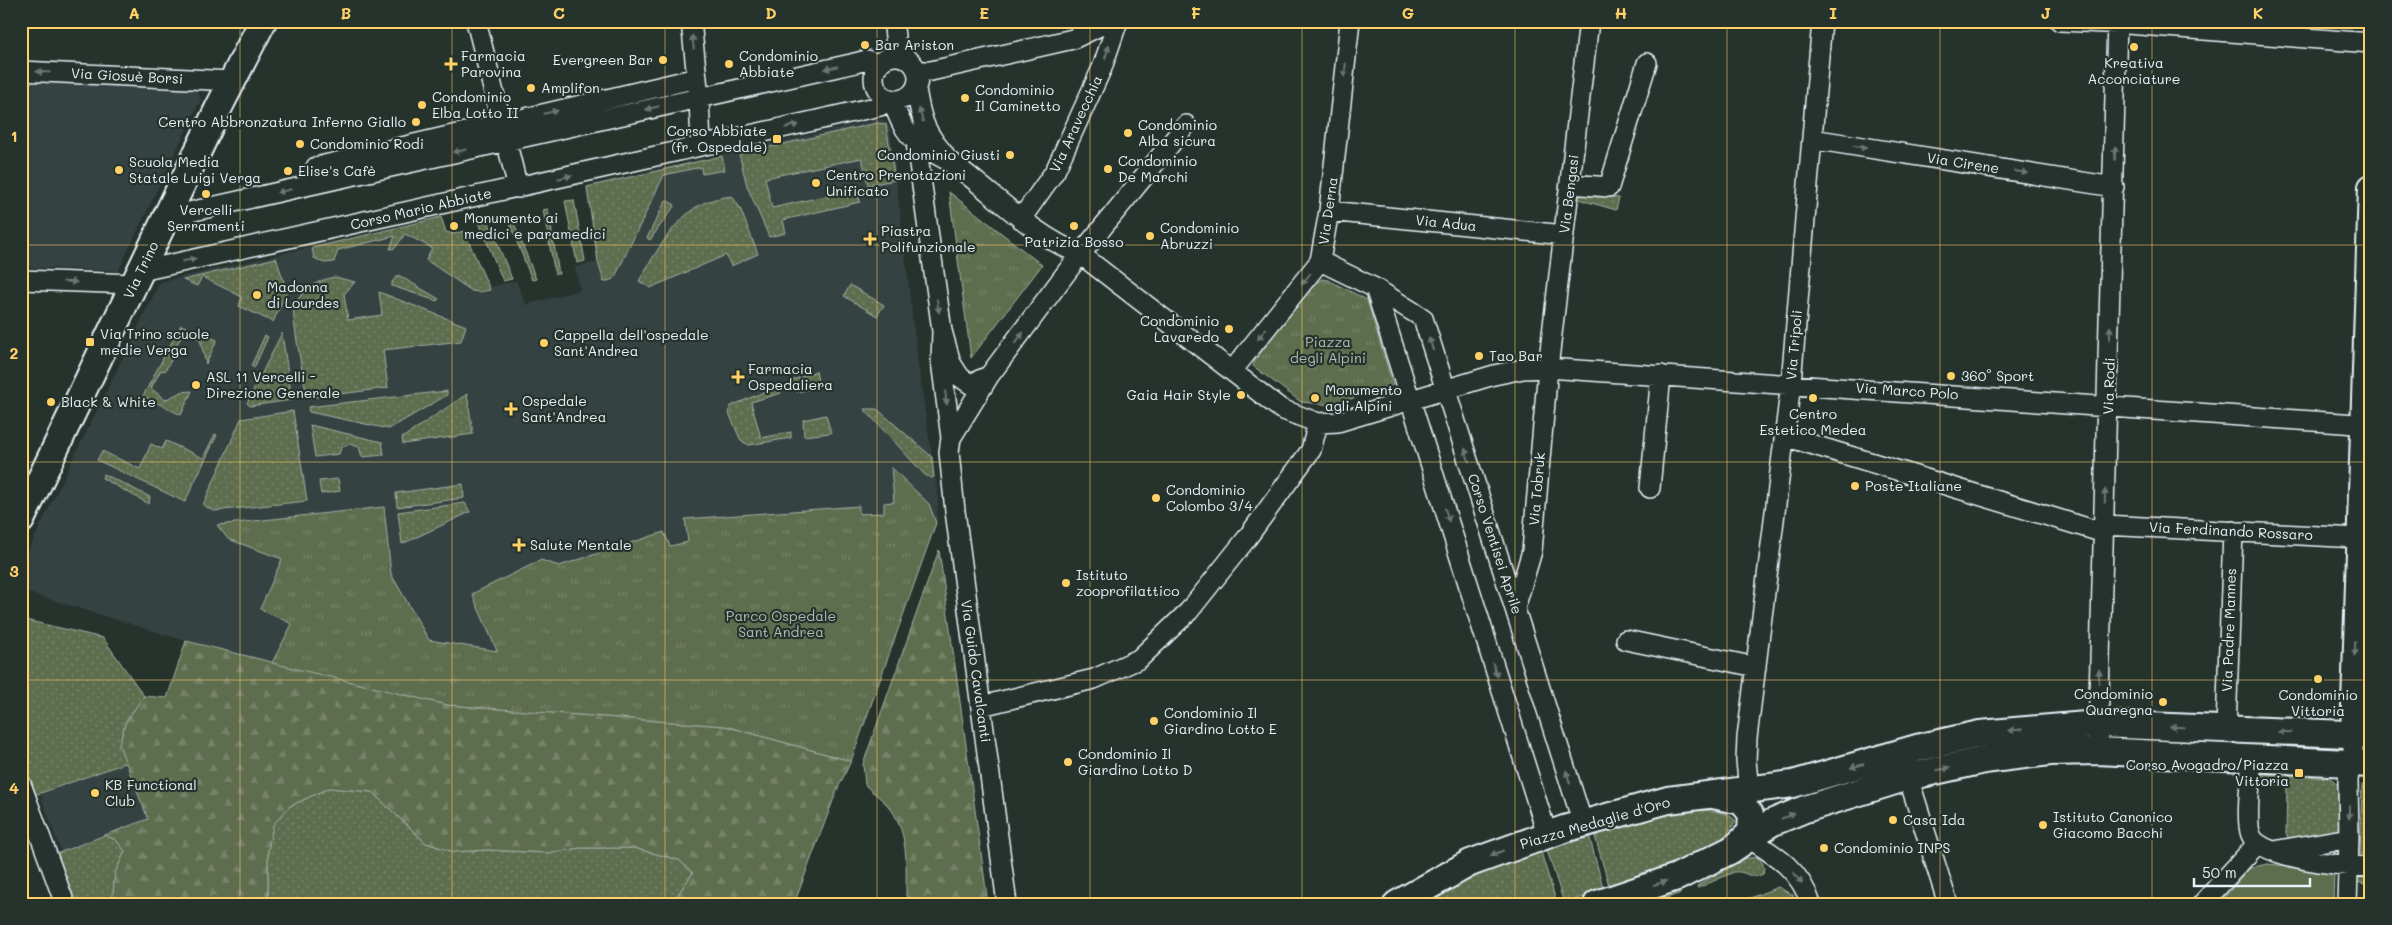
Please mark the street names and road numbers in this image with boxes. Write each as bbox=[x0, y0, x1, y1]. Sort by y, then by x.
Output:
street label: Via Giosuè Borsi bbox=[71, 63, 184, 88]
street label: Via Aravecchia bbox=[1045, 72, 1106, 176]
street label: Via Cirene bbox=[1926, 147, 2001, 178]
street label: Via Bengasi bbox=[1554, 153, 1583, 235]
street label: Via Derna bbox=[1313, 176, 1342, 246]
street label: Corso Mario Abbiate bbox=[348, 183, 493, 234]
street label: Via Adua bbox=[1415, 210, 1478, 235]
street label: Via Trino bbox=[118, 238, 163, 302]
street label: Via Tripoli bbox=[1781, 309, 1806, 381]
street label: Via Rodi bbox=[2098, 357, 2119, 415]
street label: Via Marco Polo bbox=[1855, 377, 1959, 404]
street label: Via Tobruk bbox=[1524, 451, 1549, 526]
street label: Corso Ventisei Aprile bbox=[1464, 471, 1527, 617]
street label: Via Ferdinando Rossaro bbox=[2149, 517, 2313, 544]
street label: Via Padre Mannes bbox=[2217, 568, 2240, 692]
street label: Via Guido Cavalcanti bbox=[957, 598, 996, 744]
street label: Piazza Medaglie d'Oro bbox=[1518, 792, 1672, 853]

